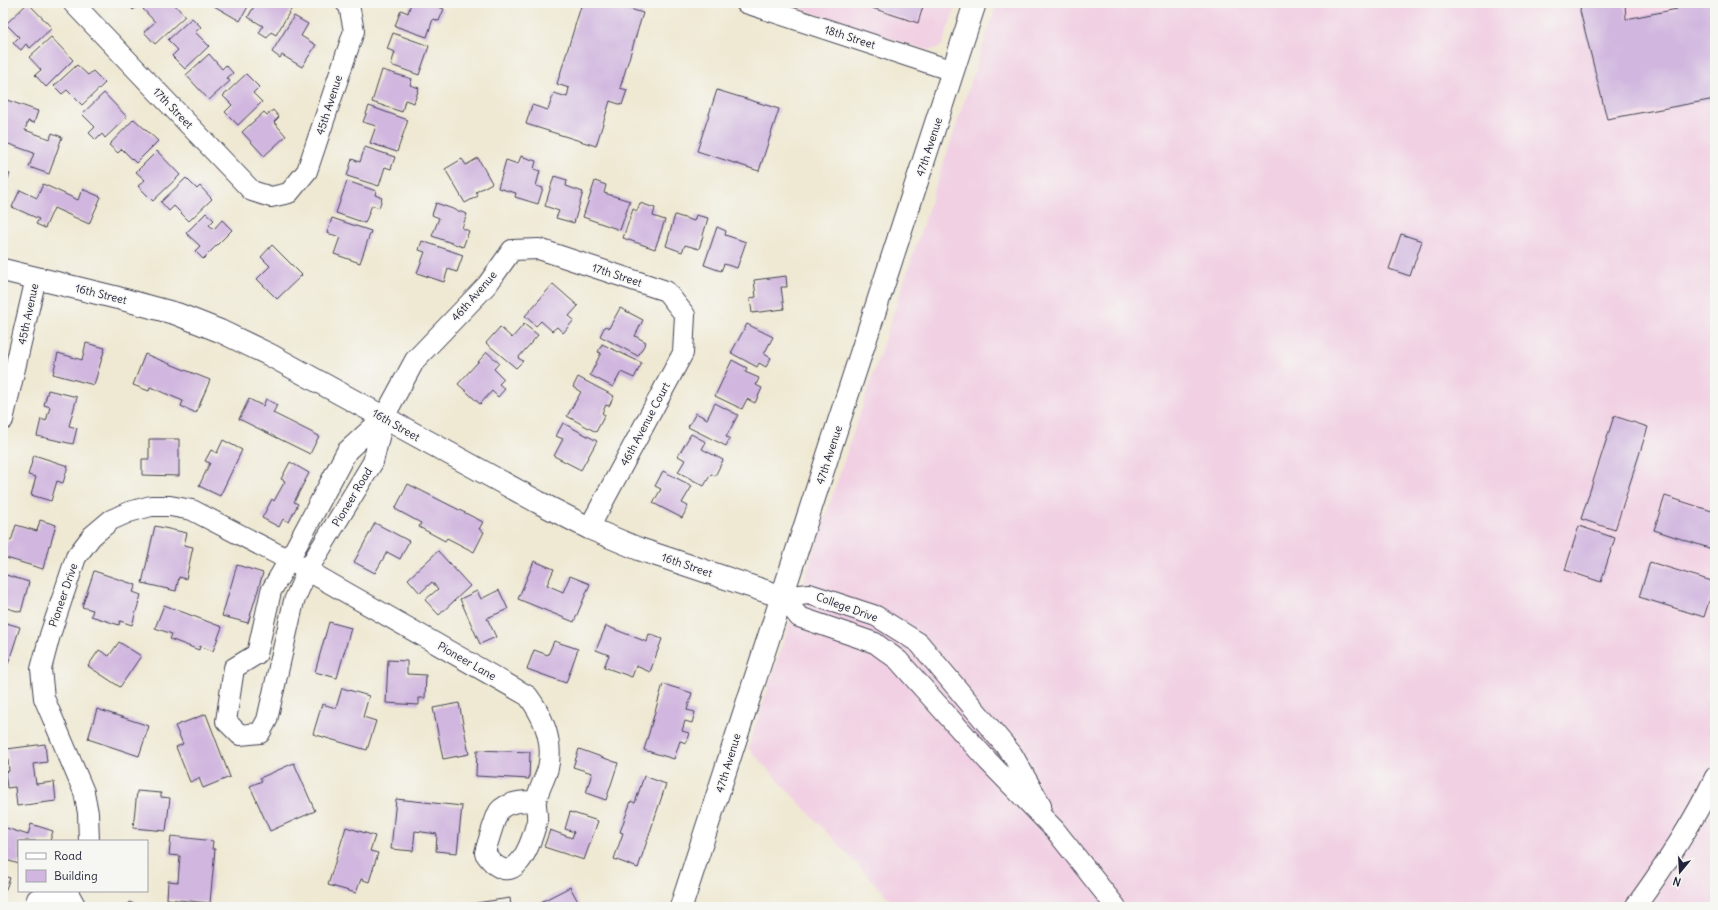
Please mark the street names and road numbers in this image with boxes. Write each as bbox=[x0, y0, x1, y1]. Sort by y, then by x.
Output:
street label: 18th Street bbox=[823, 22, 878, 52]
street label: 45th Avenue bbox=[313, 73, 345, 137]
street label: 17th Street bbox=[150, 85, 196, 132]
street label: 47th Avenue bbox=[913, 116, 945, 178]
street label: 17th Street bbox=[590, 260, 644, 290]
street label: 46th Avenue bbox=[448, 268, 500, 324]
street label: 16th Street bbox=[74, 281, 129, 307]
street label: 45th Avenue bbox=[15, 282, 41, 346]
street label: 46th Avenue Court bbox=[617, 379, 673, 468]
street label: 16th Street bbox=[370, 406, 423, 444]
street label: 47th Avenue bbox=[813, 424, 845, 486]
street label: Pioneer Road bbox=[329, 464, 375, 529]
street label: 16th Street bbox=[660, 550, 714, 580]
street label: Pioneer Drive bbox=[46, 561, 80, 629]
street label: College Drive bbox=[814, 589, 880, 625]
street label: Pioneer Lane bbox=[435, 639, 499, 683]
street label: 47th Avenue bbox=[712, 732, 744, 794]

